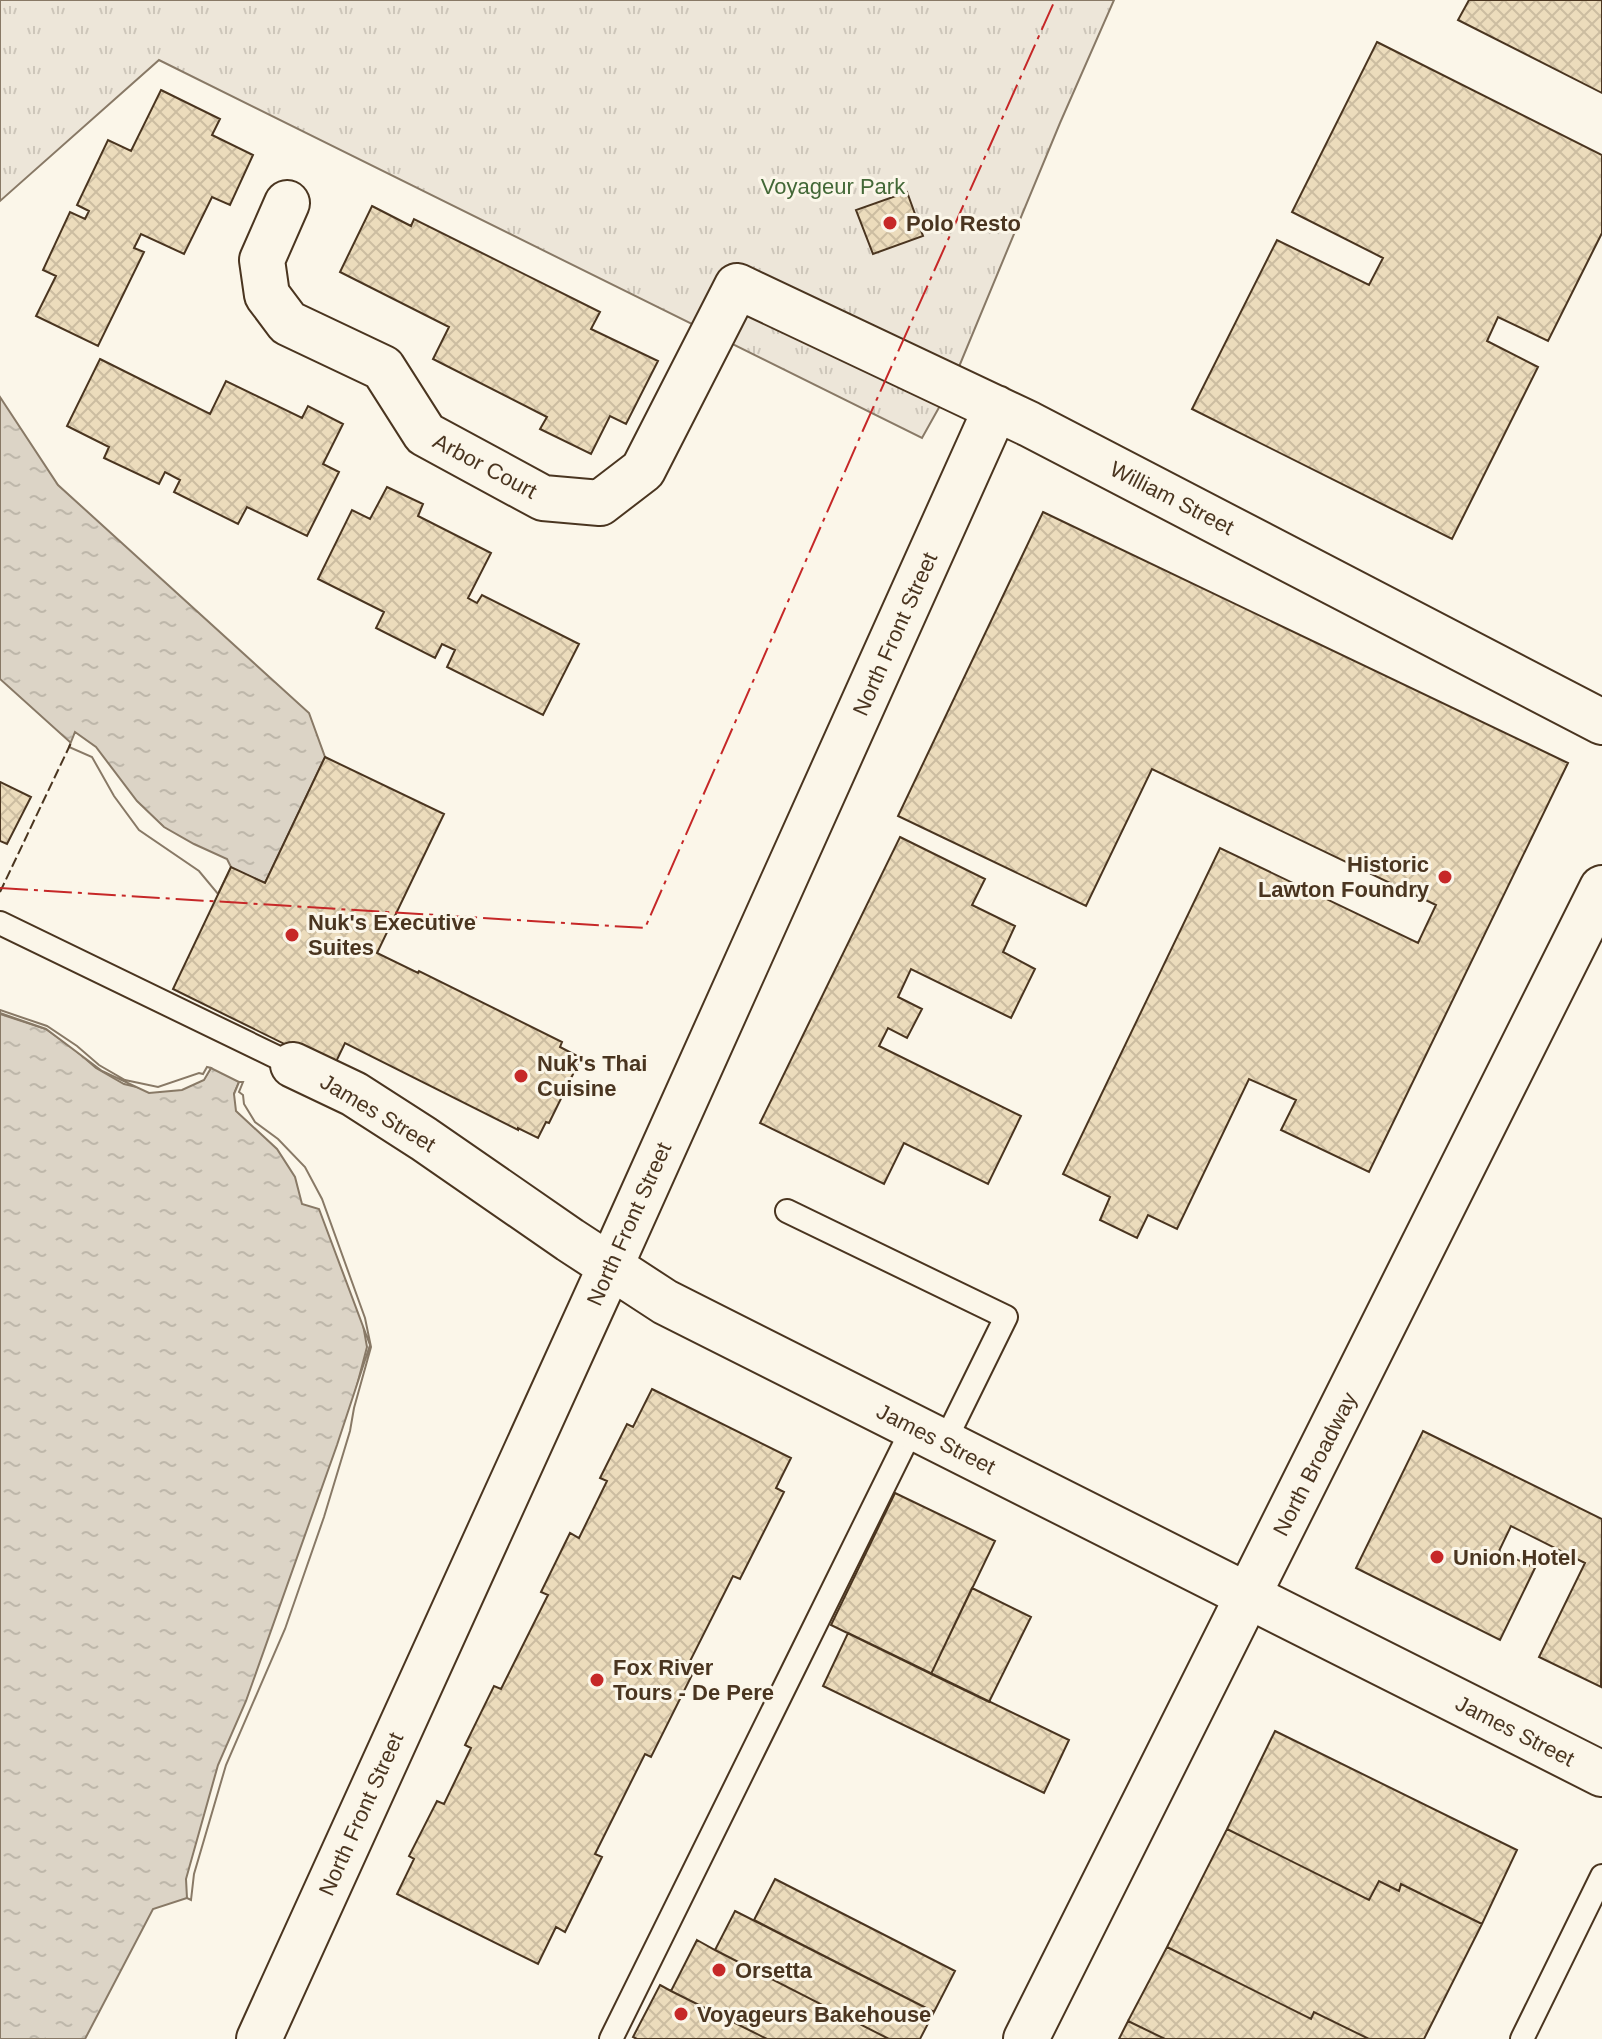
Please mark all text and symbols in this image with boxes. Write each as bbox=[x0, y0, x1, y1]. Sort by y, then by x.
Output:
park label: Voyageur Park bbox=[761, 174, 906, 199]
place label: Polo Resto bbox=[906, 211, 1021, 236]
marker: Polo Resto bbox=[881, 214, 899, 232]
street label: Arbor Court bbox=[429, 428, 541, 504]
street label: William Street bbox=[1106, 456, 1238, 540]
street label: North Front Street bbox=[848, 548, 942, 720]
place label: Historic Lawton Foundry bbox=[1258, 852, 1430, 902]
marker: Historic Lawton Foundry bbox=[1436, 868, 1454, 886]
place label: Nuk's Executive Suites bbox=[308, 910, 476, 960]
marker: Nuk's Executive Suites bbox=[283, 926, 301, 944]
place label: Nuk's Thai Cuisine bbox=[537, 1051, 647, 1101]
marker: Nuk's Thai Cuisine bbox=[512, 1067, 530, 1085]
street label: James Street bbox=[316, 1069, 440, 1157]
street label: North Front Street bbox=[582, 1138, 676, 1310]
street label: North Broadway bbox=[1268, 1388, 1362, 1540]
street label: James Street bbox=[873, 1398, 999, 1480]
place label: Union Hotel bbox=[1453, 1545, 1576, 1570]
marker: Union Hotel bbox=[1428, 1548, 1446, 1566]
place label: Fox River Tours - De Pere bbox=[613, 1655, 774, 1705]
marker: Fox River Tours - De Pere bbox=[588, 1671, 606, 1689]
street label: James Street bbox=[1452, 1690, 1578, 1772]
street label: North Front Street bbox=[314, 1728, 408, 1900]
place label: Orsetta bbox=[735, 1958, 813, 1983]
marker: Orsetta bbox=[710, 1961, 728, 1979]
place label: Voyageurs Bakehouse bbox=[697, 2002, 931, 2027]
marker: Voyageurs Bakehouse bbox=[672, 2005, 690, 2023]

